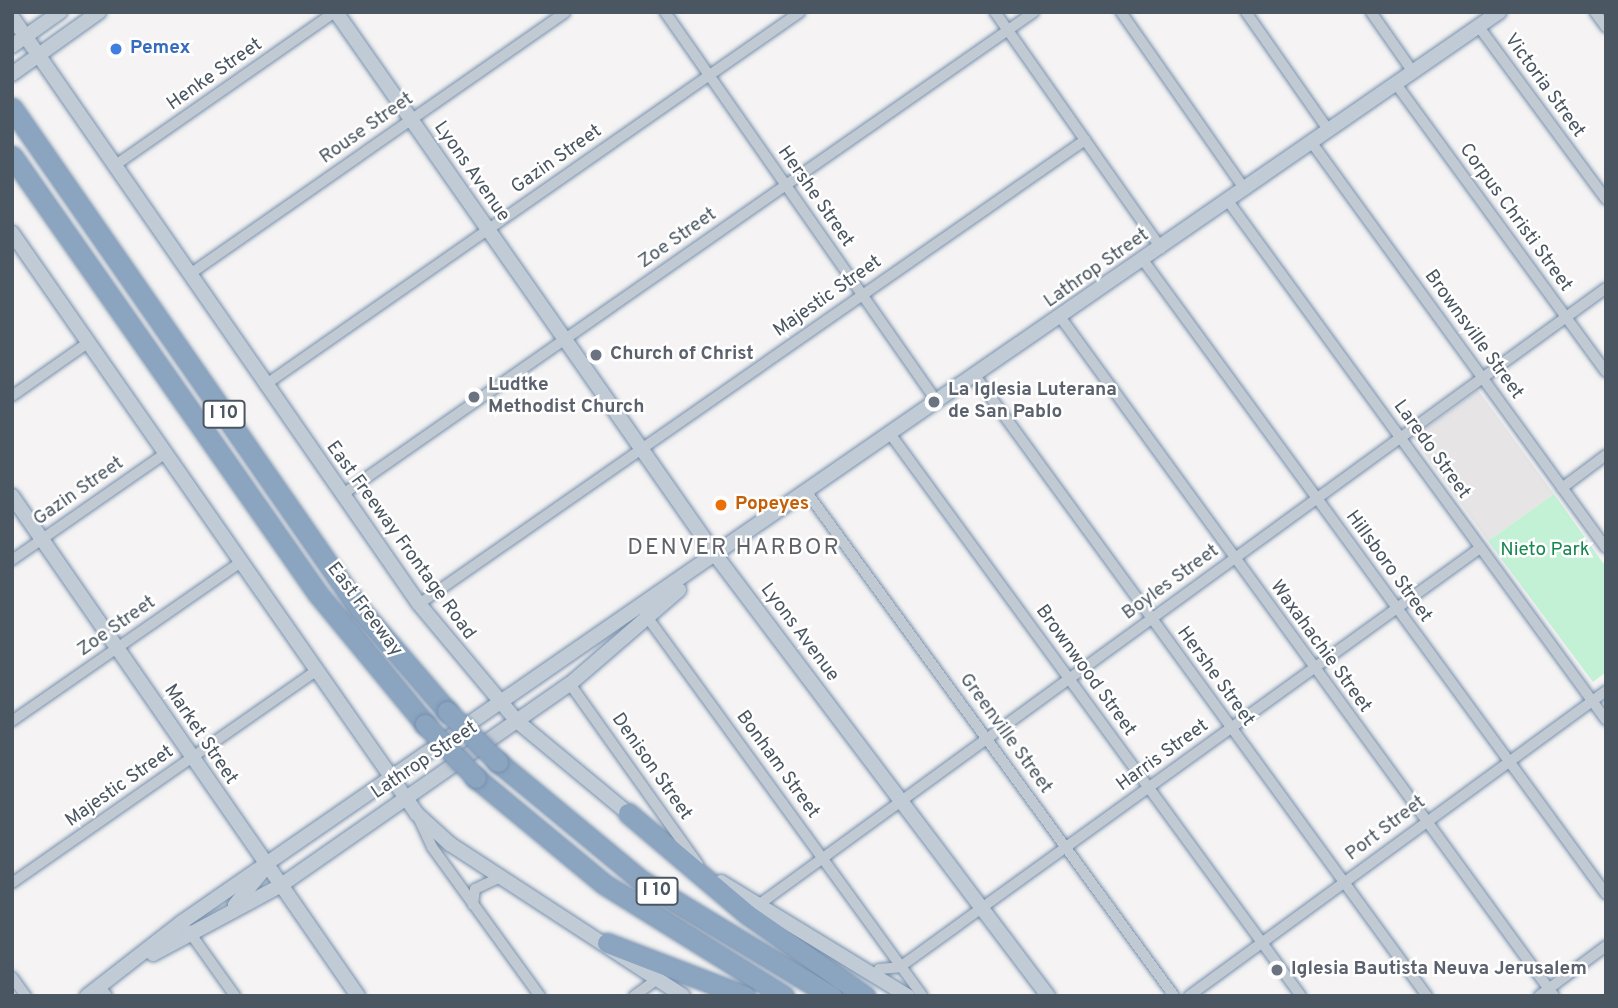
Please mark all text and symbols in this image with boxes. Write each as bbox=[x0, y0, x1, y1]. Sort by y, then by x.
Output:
street label: Victoria Street bbox=[1499, 30, 1589, 142]
street label: Henke Street bbox=[163, 34, 267, 116]
place label: Pemex bbox=[130, 38, 190, 60]
marker: Pemex bbox=[108, 41, 124, 57]
street label: Rouse Street bbox=[316, 88, 418, 170]
street label: Lyons Avenue bbox=[428, 117, 514, 227]
street label: Gazin Street bbox=[507, 121, 607, 199]
street label: Corpus Christi Street bbox=[1454, 140, 1576, 296]
street label: Hershe Street bbox=[772, 142, 858, 252]
street label: Zoe Street bbox=[635, 204, 721, 274]
street label: Lathrop Street bbox=[1040, 224, 1154, 314]
street label: Majestic Street bbox=[770, 251, 886, 343]
street label: Brownsville Street bbox=[1418, 266, 1528, 404]
place label: Church of Christ bbox=[610, 344, 754, 366]
marker: Church of Christ bbox=[588, 347, 604, 363]
place label: Ludtke Methodist Church bbox=[488, 375, 644, 419]
place label: La Iglesia Luterana de San Pablo bbox=[948, 380, 1117, 424]
marker: Ludtke Methodist Church bbox=[466, 389, 482, 405]
marker: La Iglesia Luterana de San Pablo bbox=[926, 394, 942, 410]
street label: Laredo Street bbox=[1388, 396, 1474, 504]
road number: I 10 bbox=[201, 400, 247, 428]
street label: East Freeway Frontage Road bbox=[320, 437, 480, 645]
street label: Gazin Street bbox=[29, 453, 129, 531]
place label: Popeyes bbox=[735, 494, 809, 516]
marker: Popeyes bbox=[713, 497, 729, 513]
street label: Hillsboro Street bbox=[1340, 507, 1436, 627]
district label: DENVER HARBOR bbox=[629, 535, 839, 563]
street label: Boyles Street bbox=[1118, 540, 1224, 626]
park label: Nieto Park bbox=[1500, 540, 1590, 562]
street label: East Freeway bbox=[321, 558, 407, 662]
street label: Waxahachie Street bbox=[1264, 576, 1376, 718]
street label: Lyons Avenue bbox=[754, 579, 844, 687]
street label: Zoe Street bbox=[74, 592, 160, 662]
street label: Brownwood Street bbox=[1030, 601, 1140, 741]
street label: Hershe Street bbox=[1171, 623, 1259, 731]
street label: Greenville Street bbox=[954, 669, 1056, 799]
street label: Market Street bbox=[158, 681, 242, 789]
street label: Bonham Street bbox=[730, 707, 824, 823]
street label: Denison Street bbox=[606, 709, 696, 825]
street label: Harris Street bbox=[1113, 715, 1213, 797]
street label: Lathrop Street bbox=[368, 717, 482, 805]
street label: Majestic Street bbox=[62, 741, 178, 833]
street label: Port Street bbox=[1342, 792, 1430, 866]
road number: I 10 bbox=[634, 876, 680, 906]
place label: Iglesia Bautista Neuva Jerusalem bbox=[1291, 959, 1587, 981]
marker: Iglesia Bautista Neuva Jerusalem bbox=[1269, 962, 1285, 978]

